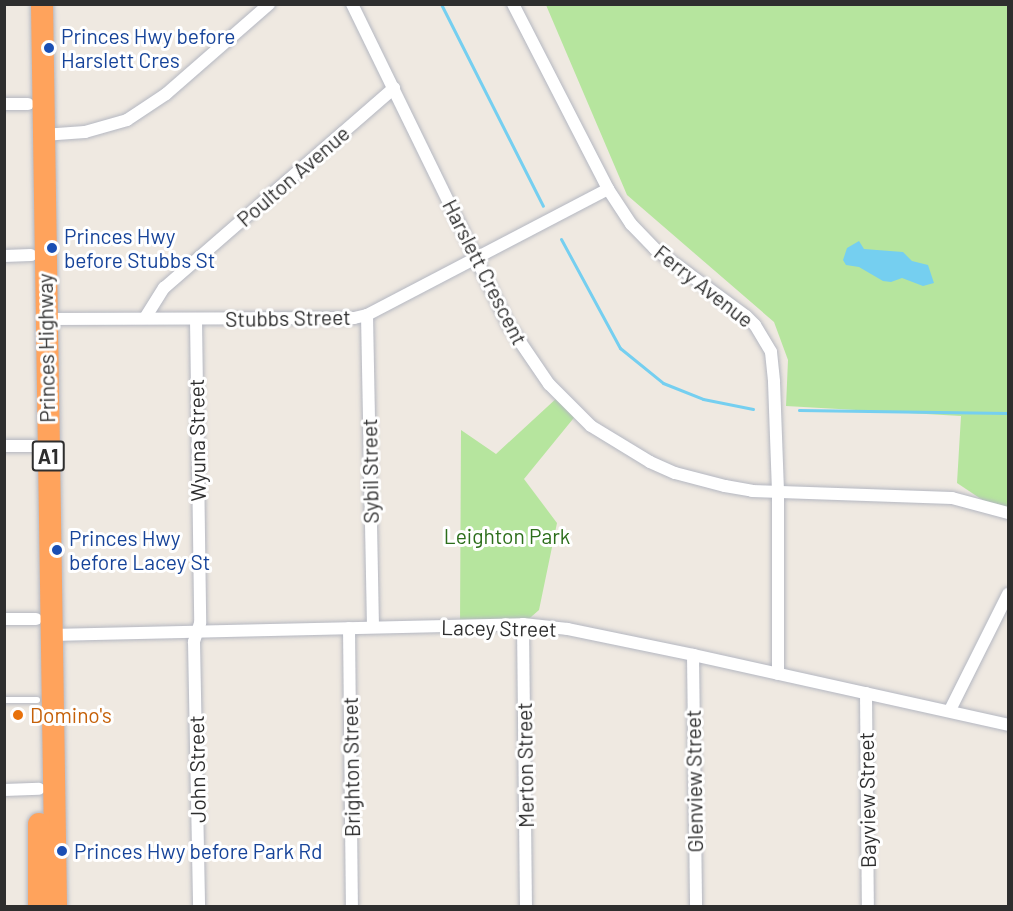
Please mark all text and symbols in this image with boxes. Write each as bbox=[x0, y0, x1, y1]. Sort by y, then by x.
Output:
place label: Princes Hwy before Harslett Cres bbox=[61, 23, 236, 73]
marker: Princes Hwy before Harslett Cres bbox=[42, 41, 56, 55]
street label: Poulton Avenue bbox=[232, 120, 354, 232]
street label: Harslett Crescent bbox=[437, 195, 533, 349]
place label: Princes Hwy before Stubbs St bbox=[64, 223, 216, 273]
street label: Ferry Avenue bbox=[649, 240, 759, 332]
marker: Princes Hwy before Stubbs St bbox=[45, 241, 59, 255]
street label: Princes Highway bbox=[32, 273, 60, 423]
street label: Stubbs Street bbox=[225, 304, 351, 332]
street label: Wyuna Street bbox=[183, 378, 211, 502]
street label: Sybil Street bbox=[356, 418, 384, 524]
road number: A1 bbox=[32, 439, 64, 473]
park label: Leighton Park bbox=[444, 523, 570, 549]
place label: Princes Hwy before Lacey St bbox=[69, 525, 210, 575]
marker: Princes Hwy before Lacey St bbox=[50, 543, 64, 557]
street label: Lacey Street bbox=[441, 614, 557, 642]
street label: Brighton Street bbox=[337, 697, 365, 837]
place label: Domino's bbox=[30, 702, 112, 728]
street label: Merton Street bbox=[511, 702, 539, 828]
marker: Domino's bbox=[11, 708, 25, 722]
street label: Glenview Street bbox=[680, 709, 708, 853]
street label: John Street bbox=[183, 715, 211, 823]
street label: Bayview Street bbox=[853, 732, 881, 868]
place label: Princes Hwy before Park Rd bbox=[74, 838, 322, 864]
marker: Princes Hwy before Park Rd bbox=[55, 844, 69, 858]

